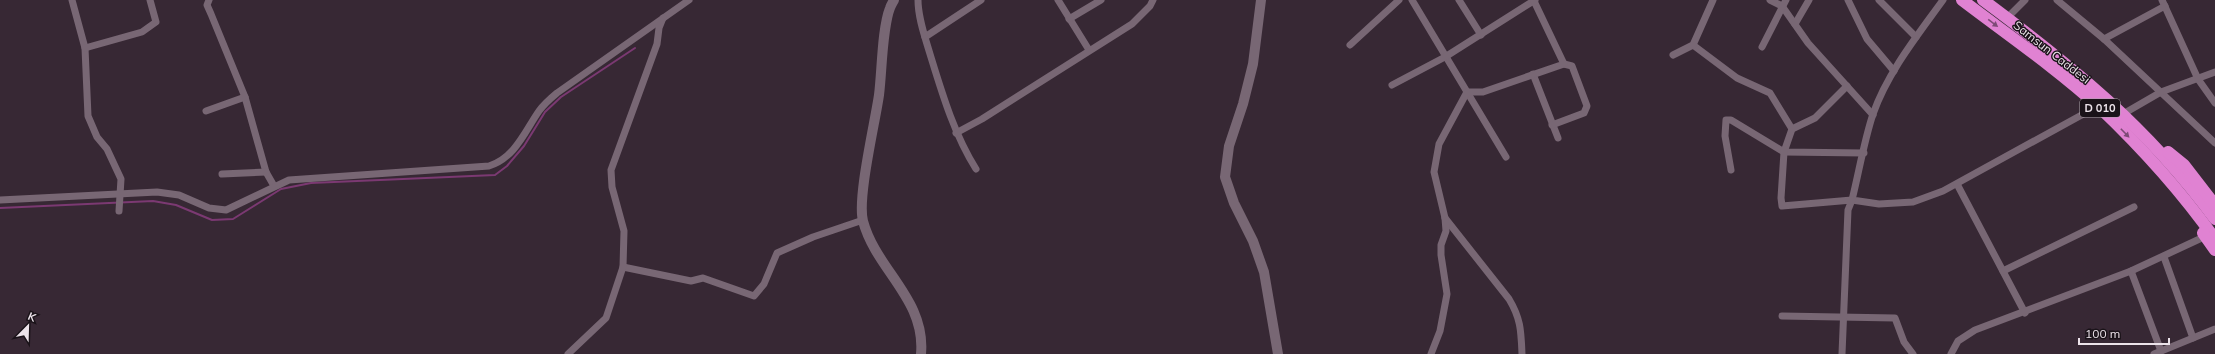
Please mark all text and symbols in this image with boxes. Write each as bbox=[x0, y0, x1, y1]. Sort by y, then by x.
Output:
street label: Samsun Caddesi bbox=[2011, 17, 2093, 87]
one-way arrow bbox=[1988, 19, 1999, 28]
road number: D 010 bbox=[2080, 99, 2120, 117]
one-way arrow bbox=[2120, 128, 2130, 138]
north arrow bbox=[8, 306, 48, 346]
text: K bbox=[26, 309, 39, 325]
scale bar bbox=[2079, 320, 2169, 346]
text: 100 m bbox=[2085, 326, 2120, 341]

